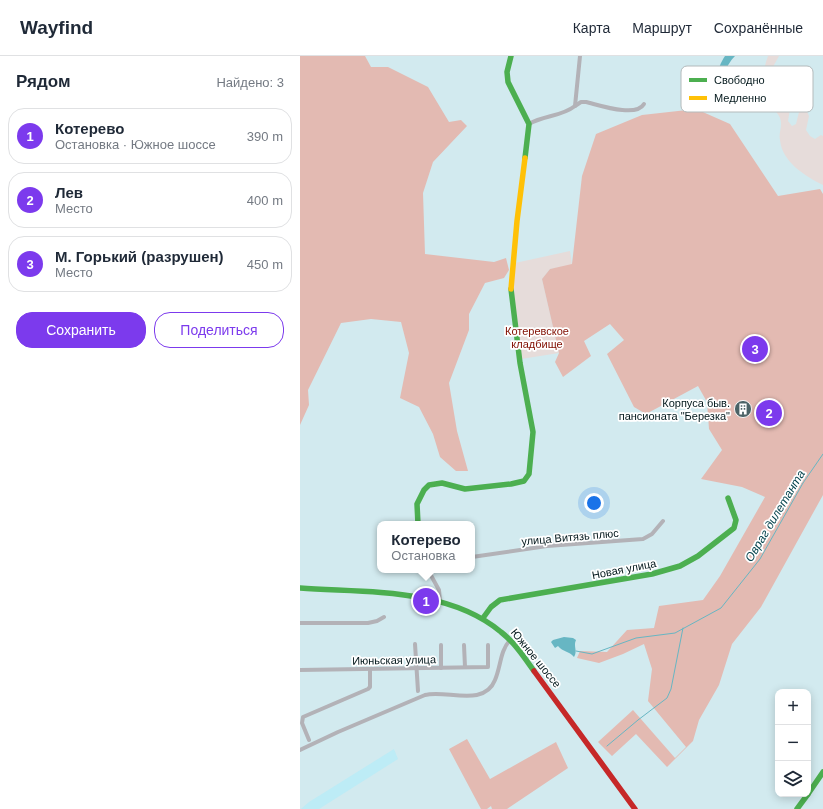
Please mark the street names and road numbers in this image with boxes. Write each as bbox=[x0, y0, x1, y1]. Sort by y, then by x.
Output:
street label: улица Витязь плюс bbox=[521, 527, 620, 547]
street label: Новая улица bbox=[591, 557, 658, 581]
street label: Южное шоссе bbox=[509, 626, 563, 690]
street label: Июньская улица bbox=[352, 653, 437, 667]

